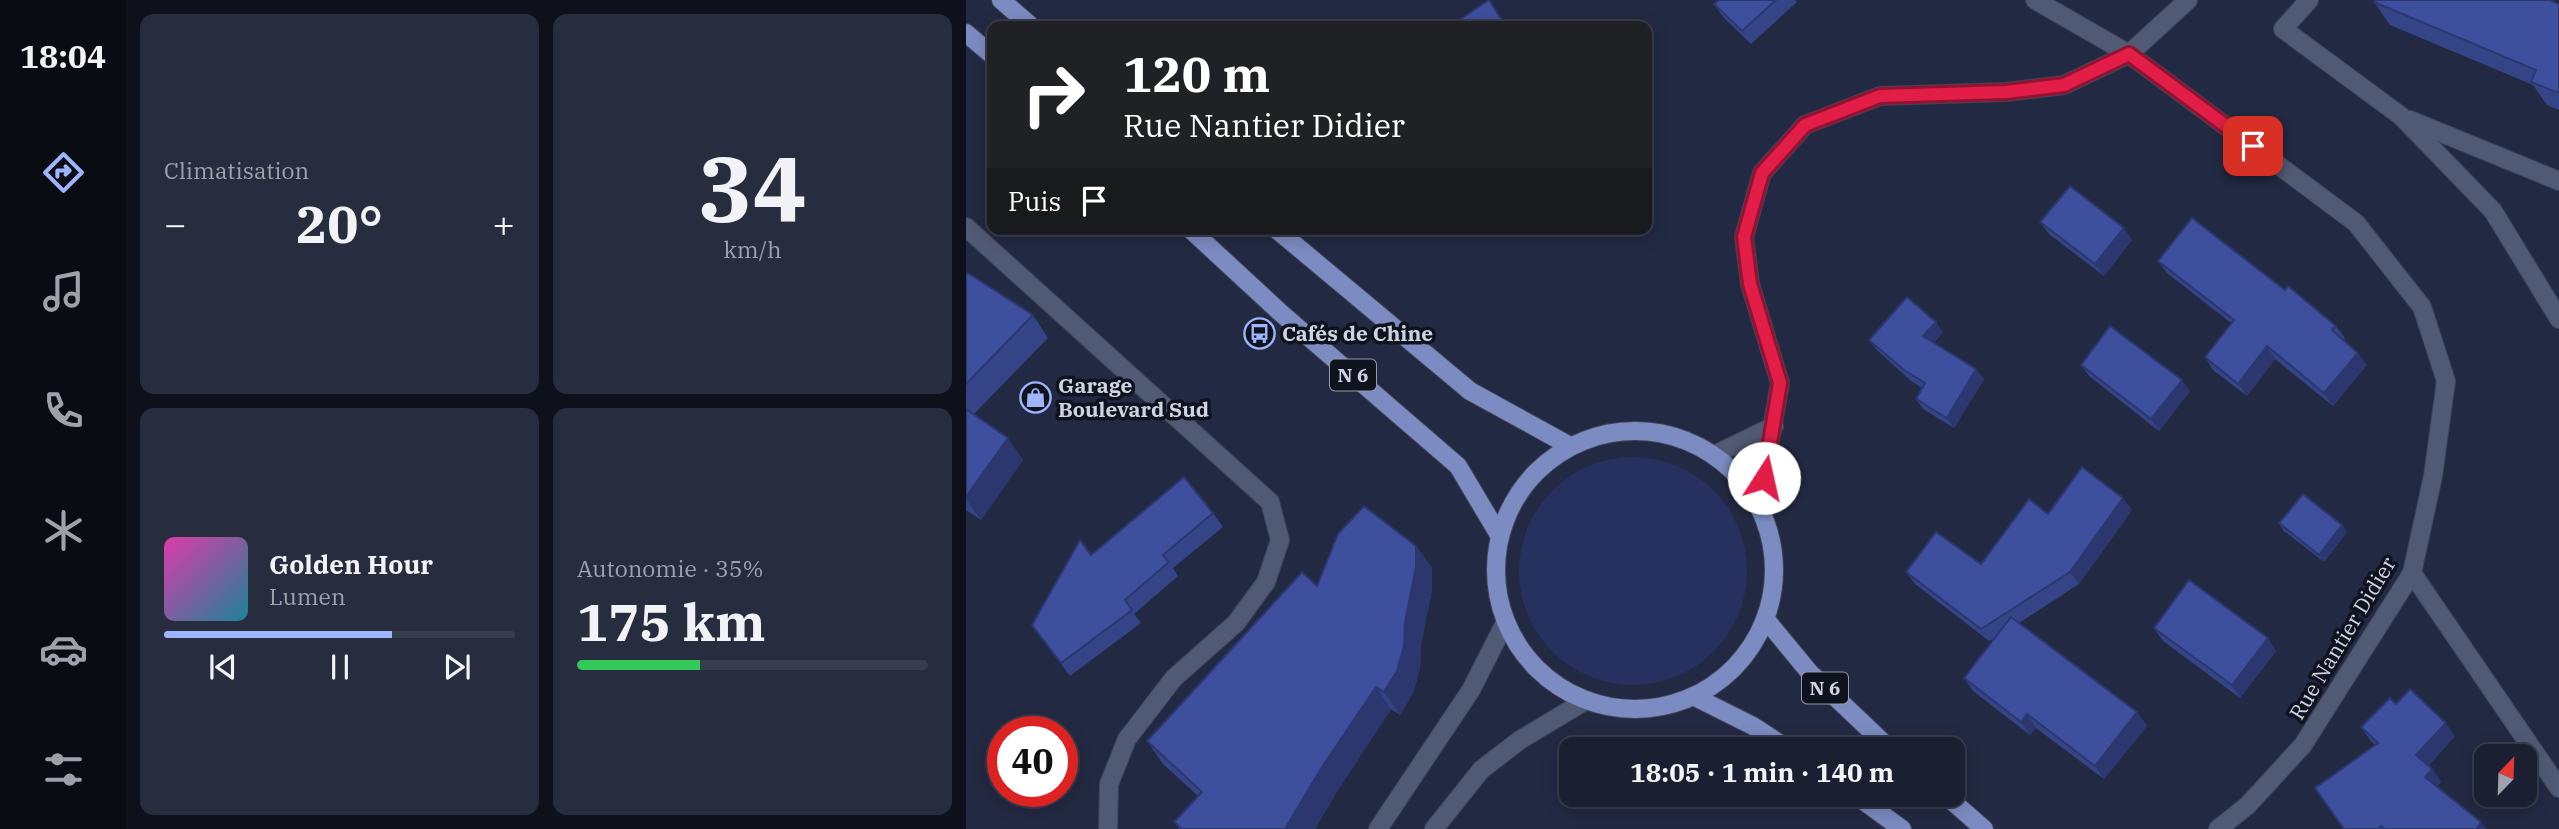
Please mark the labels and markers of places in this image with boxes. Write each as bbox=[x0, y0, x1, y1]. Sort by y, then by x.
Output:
pin bbox=[2223, 116, 2283, 176]
bus stop icon: Cafés de Chine bbox=[1242, 316, 1276, 350]
place label: Cafés de Chine bbox=[1282, 319, 1433, 347]
place label: Garage Boulevard Sud bbox=[1058, 371, 1209, 423]
shop icon: Garage Boulevard Sud bbox=[1018, 380, 1052, 414]

